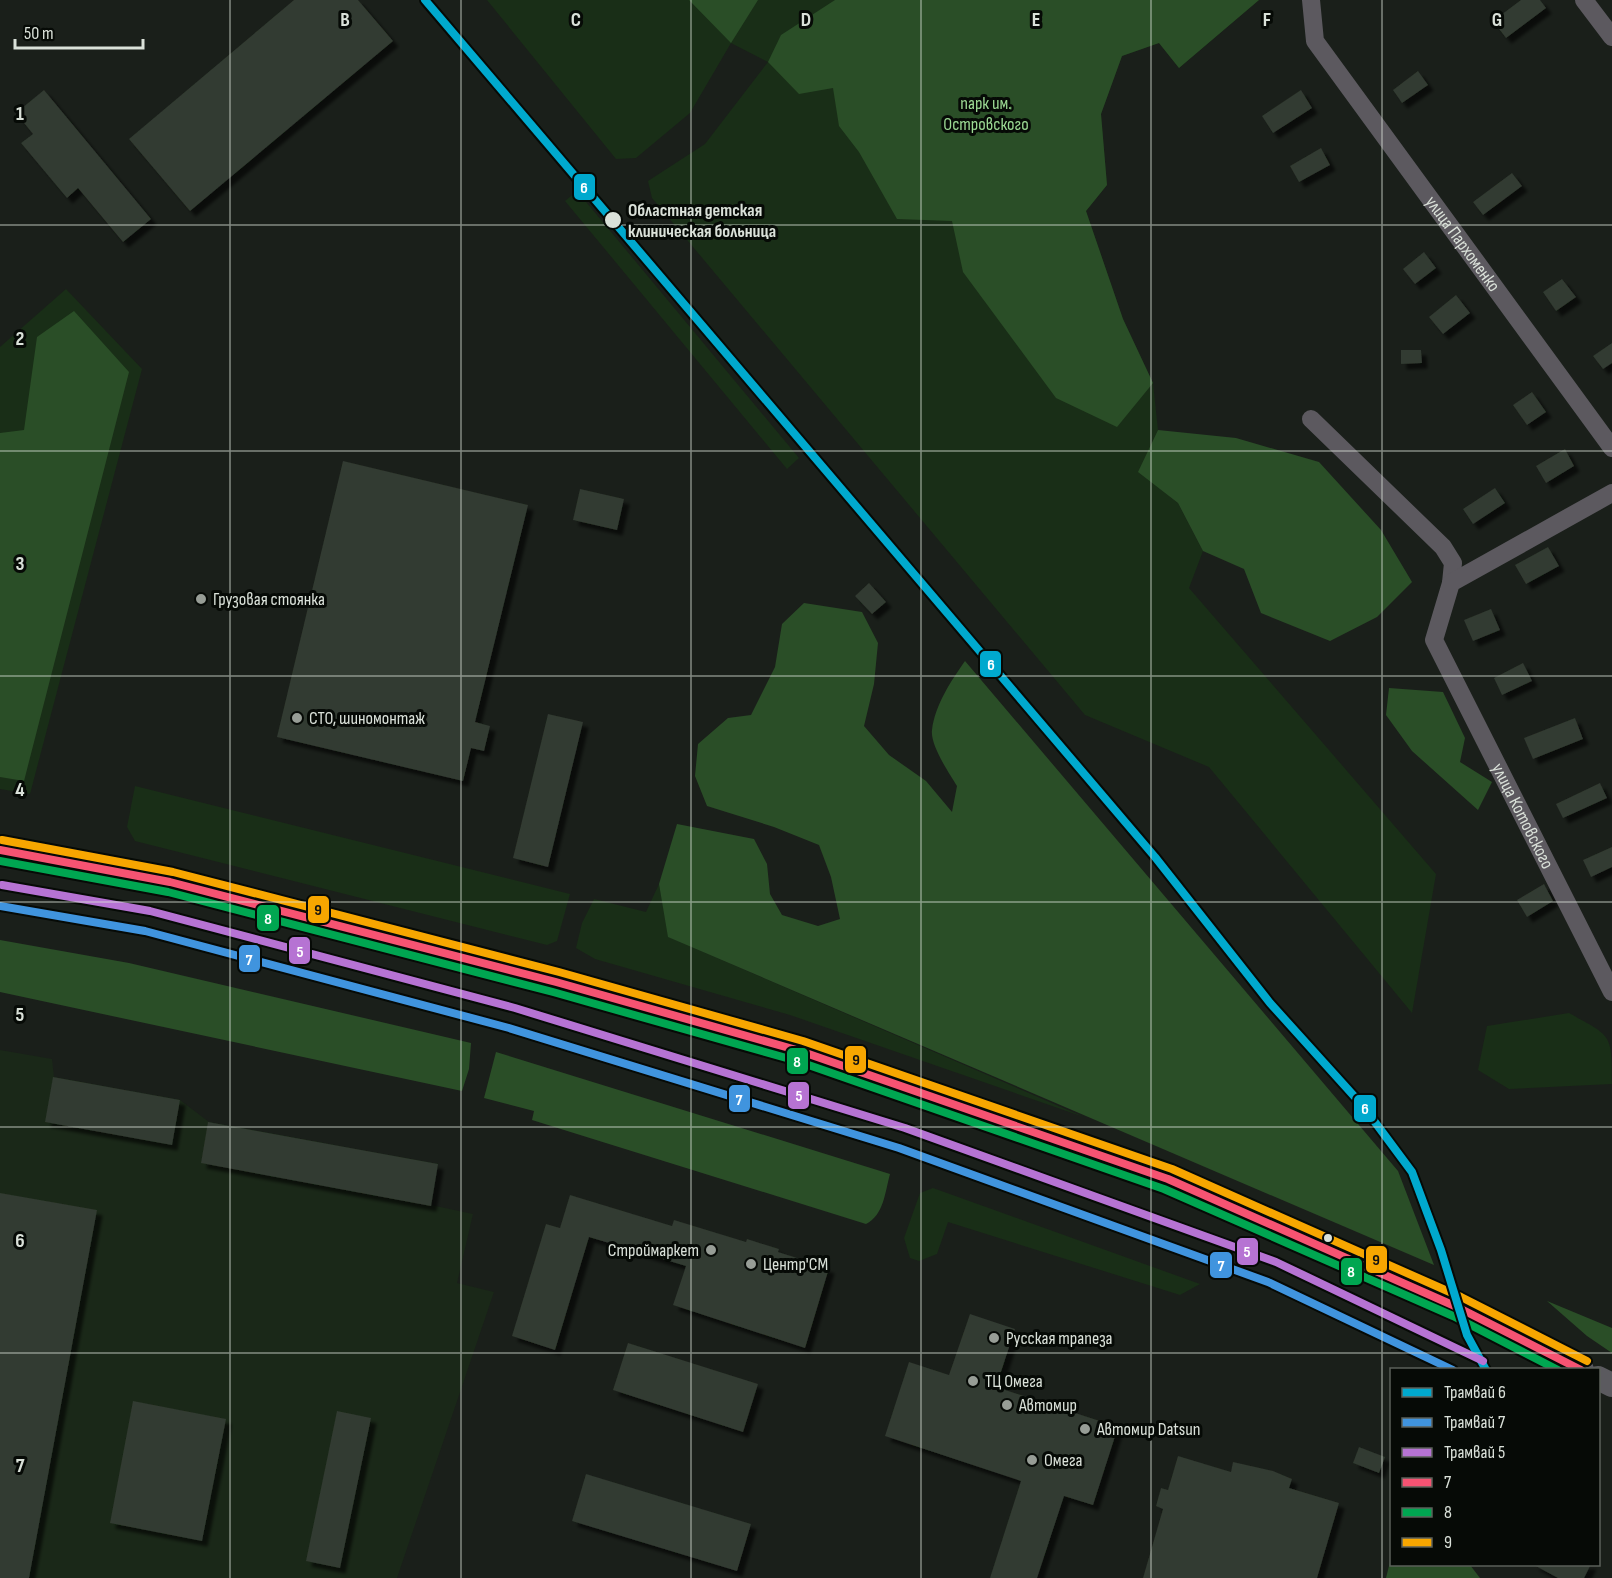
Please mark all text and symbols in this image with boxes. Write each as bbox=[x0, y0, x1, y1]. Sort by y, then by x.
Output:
text: B bbox=[340, 8, 350, 32]
text: C bbox=[571, 8, 581, 32]
text: D bbox=[801, 8, 811, 32]
text: E bbox=[1032, 8, 1040, 32]
text: F bbox=[1263, 8, 1271, 32]
text: G bbox=[1492, 8, 1502, 32]
scale bar bbox=[15, 12, 142, 50]
text: 50 m bbox=[24, 23, 54, 44]
park label: парк им. Островского bbox=[943, 93, 1029, 135]
text: 1 bbox=[16, 102, 24, 126]
line badge: 6 bbox=[573, 173, 596, 201]
text: 6 bbox=[580, 179, 588, 198]
street label: улица Пархоменко bbox=[1421, 192, 1504, 296]
place label: Областная детская клиническая больница bbox=[628, 200, 776, 242]
marker: Областная детская клиническая больница bbox=[603, 210, 623, 230]
text: 2 bbox=[16, 327, 24, 351]
text: 3 bbox=[16, 552, 25, 576]
place label: Грузовая стоянка bbox=[213, 589, 325, 610]
marker: Грузовая стоянка bbox=[194, 592, 208, 606]
line badge: 6 bbox=[979, 650, 1002, 678]
text: 6 bbox=[987, 656, 995, 675]
place label: СТО, шиномонтаж bbox=[309, 708, 425, 729]
marker: СТО, шиномонтаж bbox=[290, 711, 304, 725]
street label: улица Котовского bbox=[1487, 760, 1558, 872]
text: 4 bbox=[15, 778, 25, 802]
line badge: 9 bbox=[307, 895, 330, 924]
text: 9 bbox=[314, 901, 322, 920]
line badge: 8 bbox=[256, 904, 280, 932]
text: 8 bbox=[264, 910, 272, 929]
line badge: 5 bbox=[288, 936, 311, 965]
text: 5 bbox=[296, 943, 304, 962]
line badge: 7 bbox=[238, 944, 261, 973]
text: 7 bbox=[246, 951, 253, 970]
text: 5 bbox=[16, 1003, 25, 1027]
line badge: 9 bbox=[844, 1045, 867, 1074]
line badge: 8 bbox=[786, 1047, 809, 1075]
text: 9 bbox=[852, 1051, 860, 1070]
text: 8 bbox=[793, 1053, 801, 1072]
line badge: 5 bbox=[787, 1081, 810, 1110]
line badge: 7 bbox=[728, 1084, 751, 1113]
text: 5 bbox=[795, 1087, 803, 1106]
text: 7 bbox=[736, 1091, 743, 1110]
line badge: 6 bbox=[1353, 1094, 1377, 1123]
text: 6 bbox=[1361, 1100, 1369, 1119]
text: 6 bbox=[15, 1229, 25, 1253]
unlabelled marker bbox=[1322, 1232, 1334, 1244]
line badge: 5 bbox=[1236, 1237, 1259, 1266]
place label: Строймаркет bbox=[608, 1240, 699, 1261]
marker: Строймаркет bbox=[704, 1243, 718, 1257]
text: 5 bbox=[1243, 1243, 1251, 1262]
line badge: 9 bbox=[1365, 1245, 1388, 1274]
line badge: 7 bbox=[1209, 1251, 1233, 1279]
text: 9 bbox=[1372, 1251, 1380, 1270]
place label: Центр'СМ bbox=[763, 1254, 828, 1275]
marker: Центр'СМ bbox=[744, 1257, 758, 1271]
text: 7 bbox=[1218, 1257, 1225, 1276]
line badge: 8 bbox=[1340, 1257, 1363, 1286]
text: 8 bbox=[1347, 1263, 1355, 1282]
place label: Русская трапеза bbox=[1006, 1328, 1113, 1349]
marker: Русская трапеза bbox=[987, 1331, 1001, 1345]
legend bbox=[1390, 1368, 1600, 1566]
place label: ТЦ Омега bbox=[985, 1371, 1043, 1392]
marker: ТЦ Омега bbox=[966, 1374, 980, 1388]
text: Трамвай 6 bbox=[1444, 1382, 1506, 1403]
place label: Автомир bbox=[1018, 1395, 1077, 1416]
marker: Автомир bbox=[1000, 1398, 1014, 1412]
text: Трамвай 7 bbox=[1444, 1412, 1506, 1433]
place label: Автомир Datsun bbox=[1096, 1419, 1200, 1440]
marker: Автомир Datsun bbox=[1078, 1422, 1092, 1436]
text: Трамвай 5 bbox=[1444, 1442, 1505, 1463]
place label: Омега bbox=[1044, 1450, 1083, 1471]
marker: Омега bbox=[1025, 1453, 1039, 1467]
text: 7 bbox=[16, 1454, 25, 1478]
text: 7 bbox=[1444, 1472, 1452, 1493]
text: 8 bbox=[1444, 1502, 1452, 1523]
text: 9 bbox=[1444, 1532, 1452, 1553]

